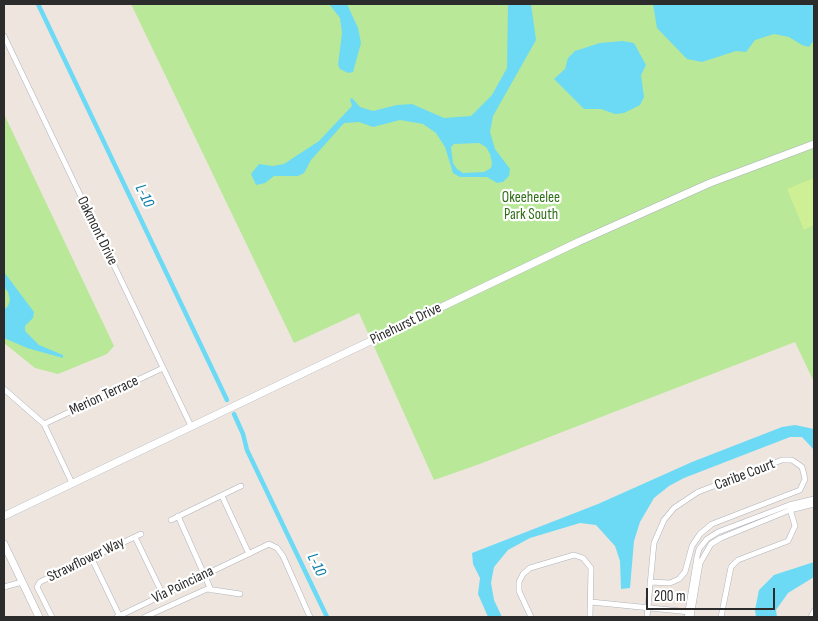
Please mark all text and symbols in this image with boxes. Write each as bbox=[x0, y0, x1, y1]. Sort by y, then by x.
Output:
water label: L-10 bbox=[130, 181, 158, 211]
park label: Okeeheelee Park South bbox=[502, 189, 560, 224]
street label: Oakmont Drive bbox=[73, 194, 121, 268]
street label: Pinehurst Drive bbox=[368, 299, 444, 349]
street label: Merion Terrace bbox=[67, 372, 141, 420]
street label: Caribe Court bbox=[712, 455, 778, 495]
street label: Strawflower Way bbox=[44, 534, 128, 586]
water label: L-10 bbox=[302, 550, 330, 580]
street label: Via Poinciana bbox=[149, 562, 217, 608]
scale bar bbox=[648, 578, 777, 610]
text: 200 m bbox=[654, 587, 686, 606]

